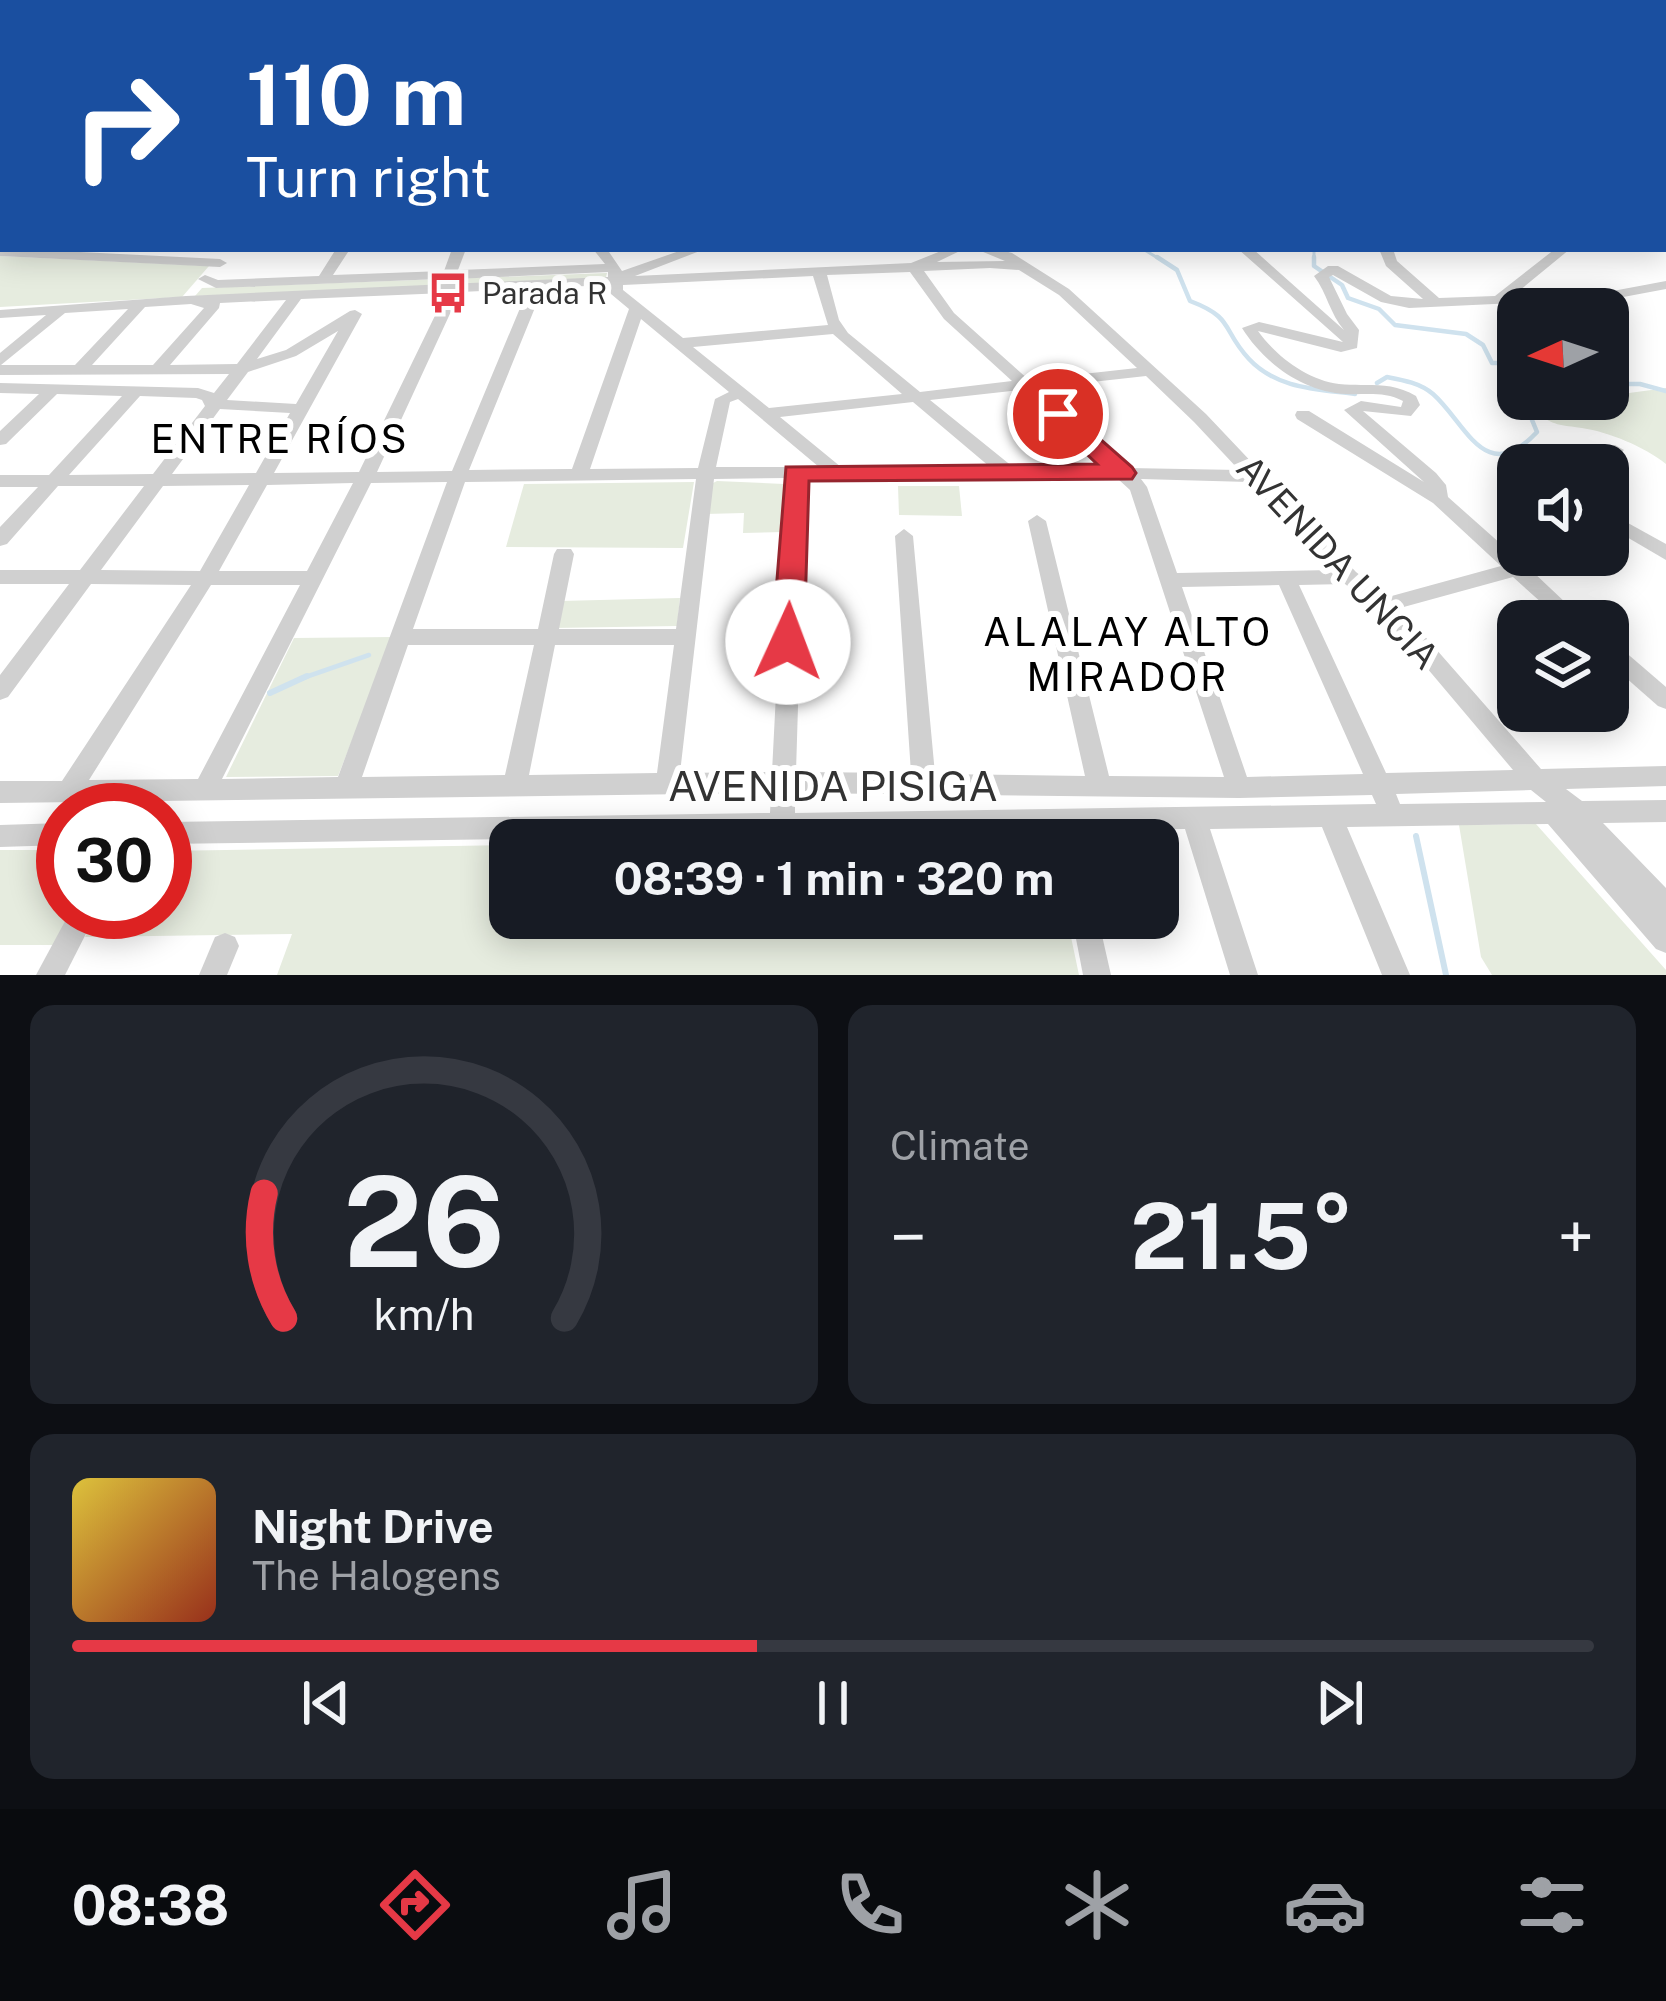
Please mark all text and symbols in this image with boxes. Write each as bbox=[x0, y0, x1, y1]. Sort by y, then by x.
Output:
text: 110 m bbox=[246, 45, 466, 144]
icon: right bbox=[48, 48, 204, 204]
text: Turn right bbox=[246, 146, 491, 209]
bus stop icon: Parada R bbox=[425, 270, 471, 316]
place label: Parada R bbox=[482, 275, 607, 311]
north arrow bbox=[1497, 288, 1629, 420]
map controls bbox=[1497, 288, 1629, 732]
pin bbox=[1007, 363, 1109, 465]
icon: arrive bbox=[1025, 381, 1091, 447]
district label: ENTRE RÍOS bbox=[150, 416, 410, 462]
button: sound bbox=[1497, 444, 1629, 576]
street label: AVENIDA UNCIA bbox=[1228, 446, 1448, 678]
position arrow bbox=[725, 579, 851, 705]
button: layers bbox=[1497, 600, 1629, 732]
district label: ALALAY ALTO MIRADOR bbox=[983, 609, 1273, 700]
street label: AVENIDA PISIGA bbox=[668, 761, 998, 810]
speed limit sign: 30 bbox=[36, 783, 192, 939]
text: 08:39 · 1 min · 320 m bbox=[614, 852, 1054, 905]
text: Climate bbox=[890, 1123, 1030, 1169]
text: 26 bbox=[343, 1148, 505, 1295]
text: 21.5° bbox=[1130, 1183, 1354, 1289]
text: − bbox=[890, 1198, 927, 1276]
text: + bbox=[1557, 1198, 1594, 1276]
text: km/h bbox=[374, 1288, 474, 1339]
text: Night Drive bbox=[252, 1500, 494, 1553]
text: The Halogens bbox=[252, 1553, 501, 1599]
icon: previous bbox=[293, 1670, 359, 1736]
icon: pause bbox=[800, 1670, 866, 1736]
icon: next bbox=[1307, 1670, 1373, 1736]
icon: directions bbox=[373, 1863, 457, 1947]
icon: music bbox=[600, 1863, 684, 1947]
icon: phone bbox=[828, 1863, 912, 1947]
icon: climate bbox=[1055, 1863, 1139, 1947]
icon: car bbox=[1283, 1863, 1367, 1947]
icon: filters bbox=[1510, 1863, 1594, 1947]
text: 08:38 bbox=[72, 1874, 229, 1937]

